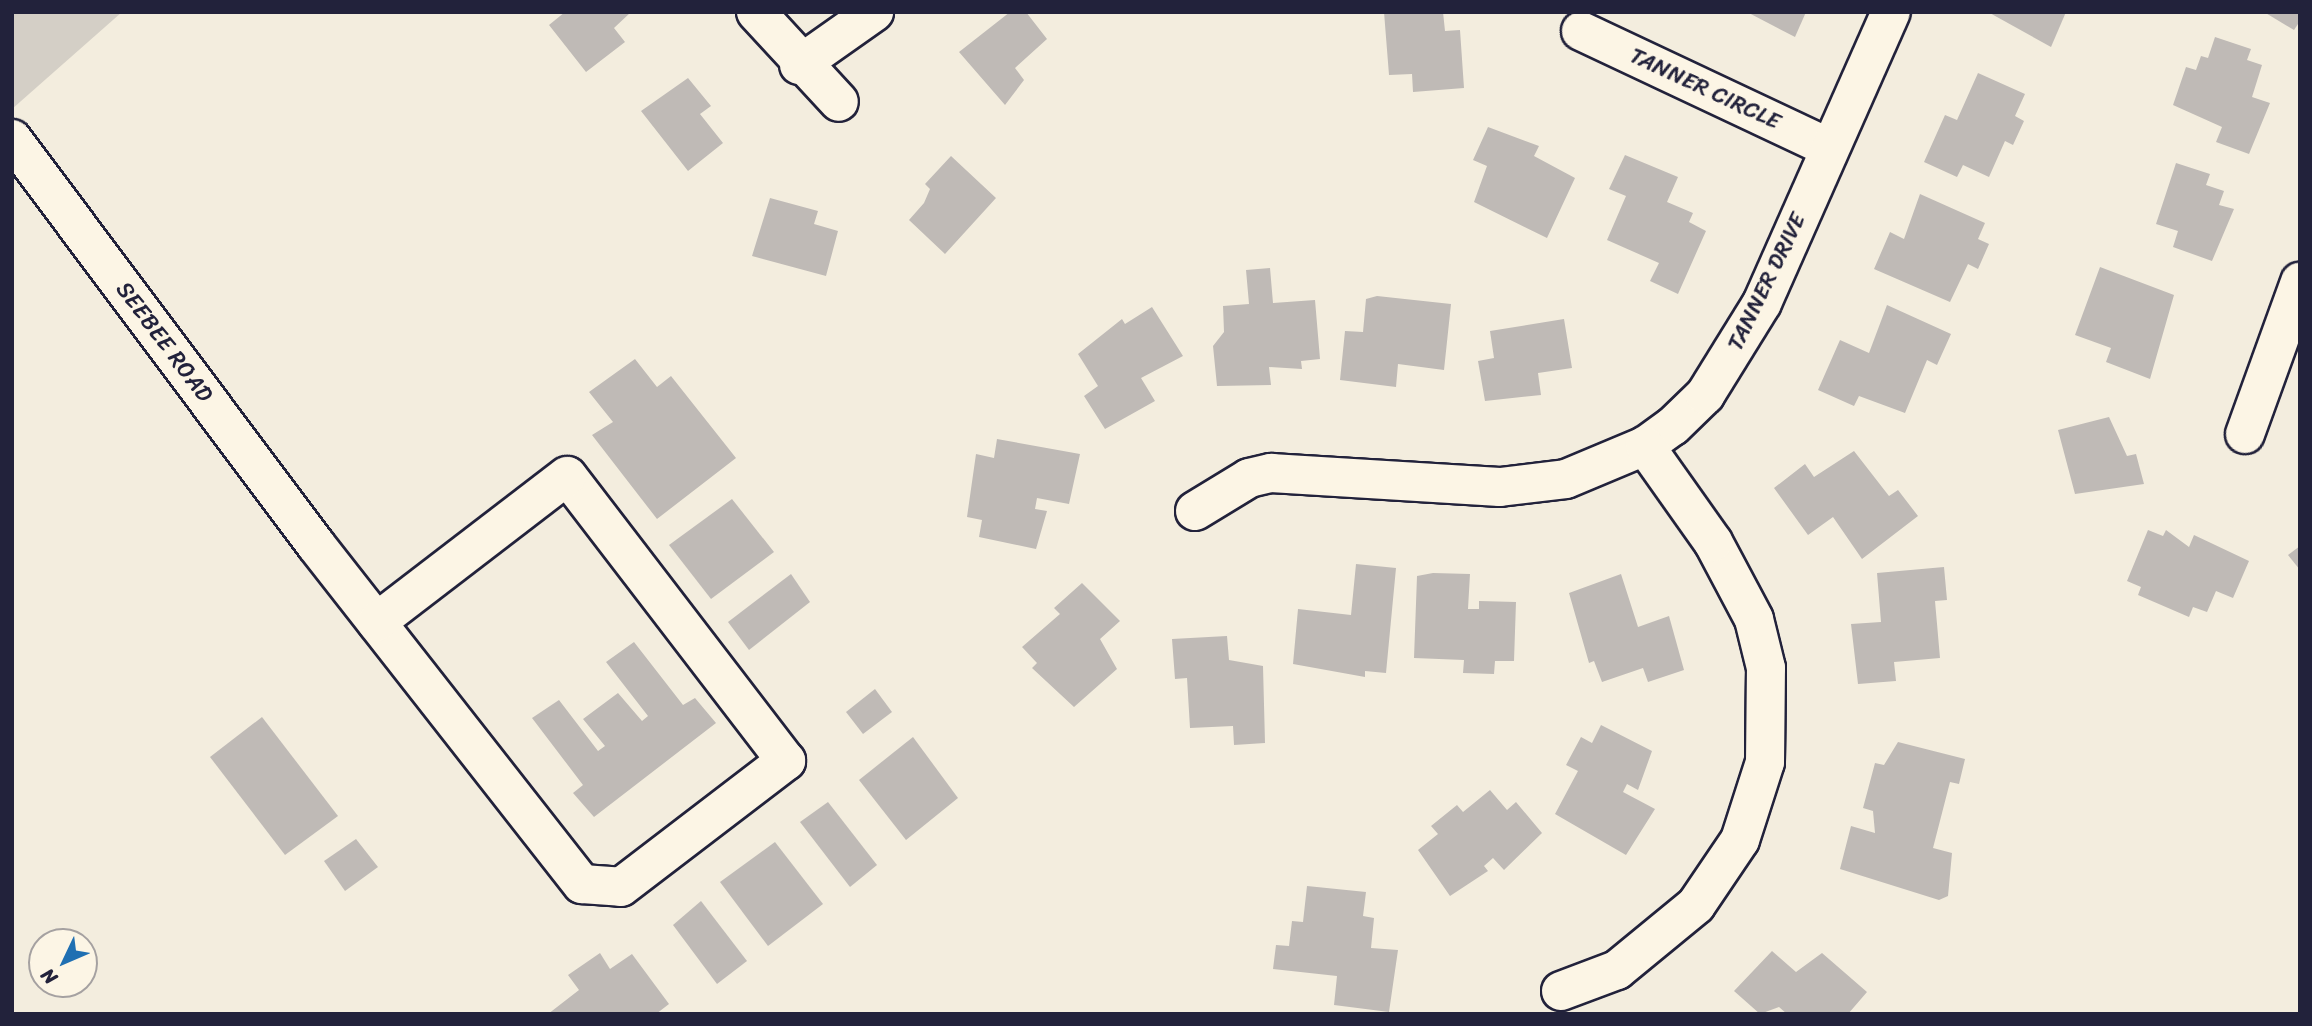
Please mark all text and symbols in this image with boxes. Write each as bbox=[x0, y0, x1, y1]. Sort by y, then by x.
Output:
street label: TANNER CIRCLE bbox=[1625, 42, 1785, 136]
street label: TANNER DRIVE bbox=[1721, 207, 1813, 357]
street label: SEEBEE ROAD bbox=[110, 276, 218, 408]
north arrow bbox=[28, 928, 98, 998]
text: N bbox=[33, 960, 65, 993]

